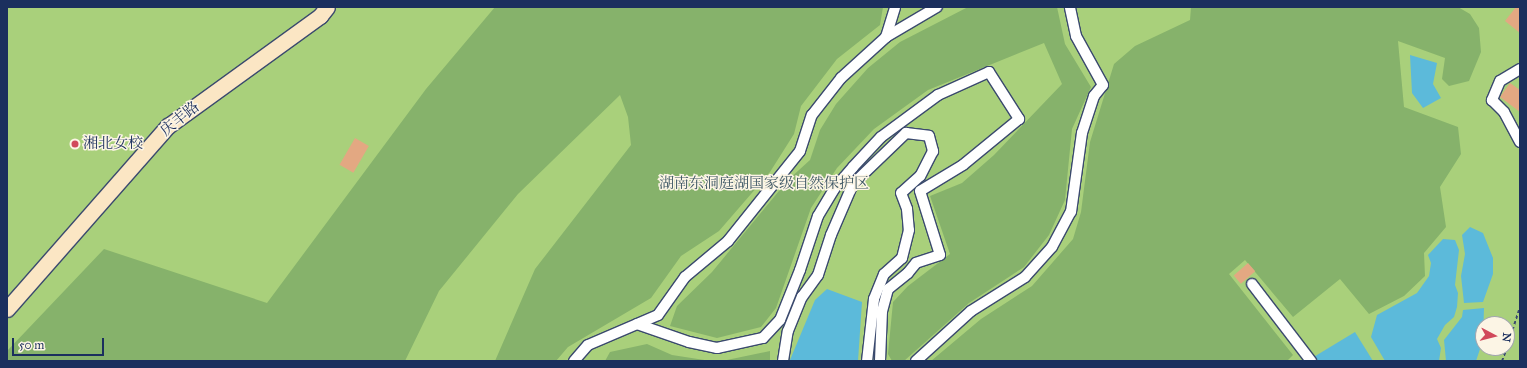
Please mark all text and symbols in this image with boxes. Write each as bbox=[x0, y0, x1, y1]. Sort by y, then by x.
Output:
street label: 庆丰路 bbox=[157, 98, 203, 140]
place label: 湘北女校 bbox=[83, 135, 143, 153]
marker: 湘北女校 bbox=[70, 139, 80, 149]
park label: 湖南东洞庭湖国家级自然保护区 bbox=[659, 175, 869, 193]
north arrow bbox=[1475, 316, 1515, 356]
scale bar bbox=[14, 330, 106, 356]
text: N bbox=[1499, 332, 1513, 343]
text: 50 m bbox=[19, 338, 44, 352]

